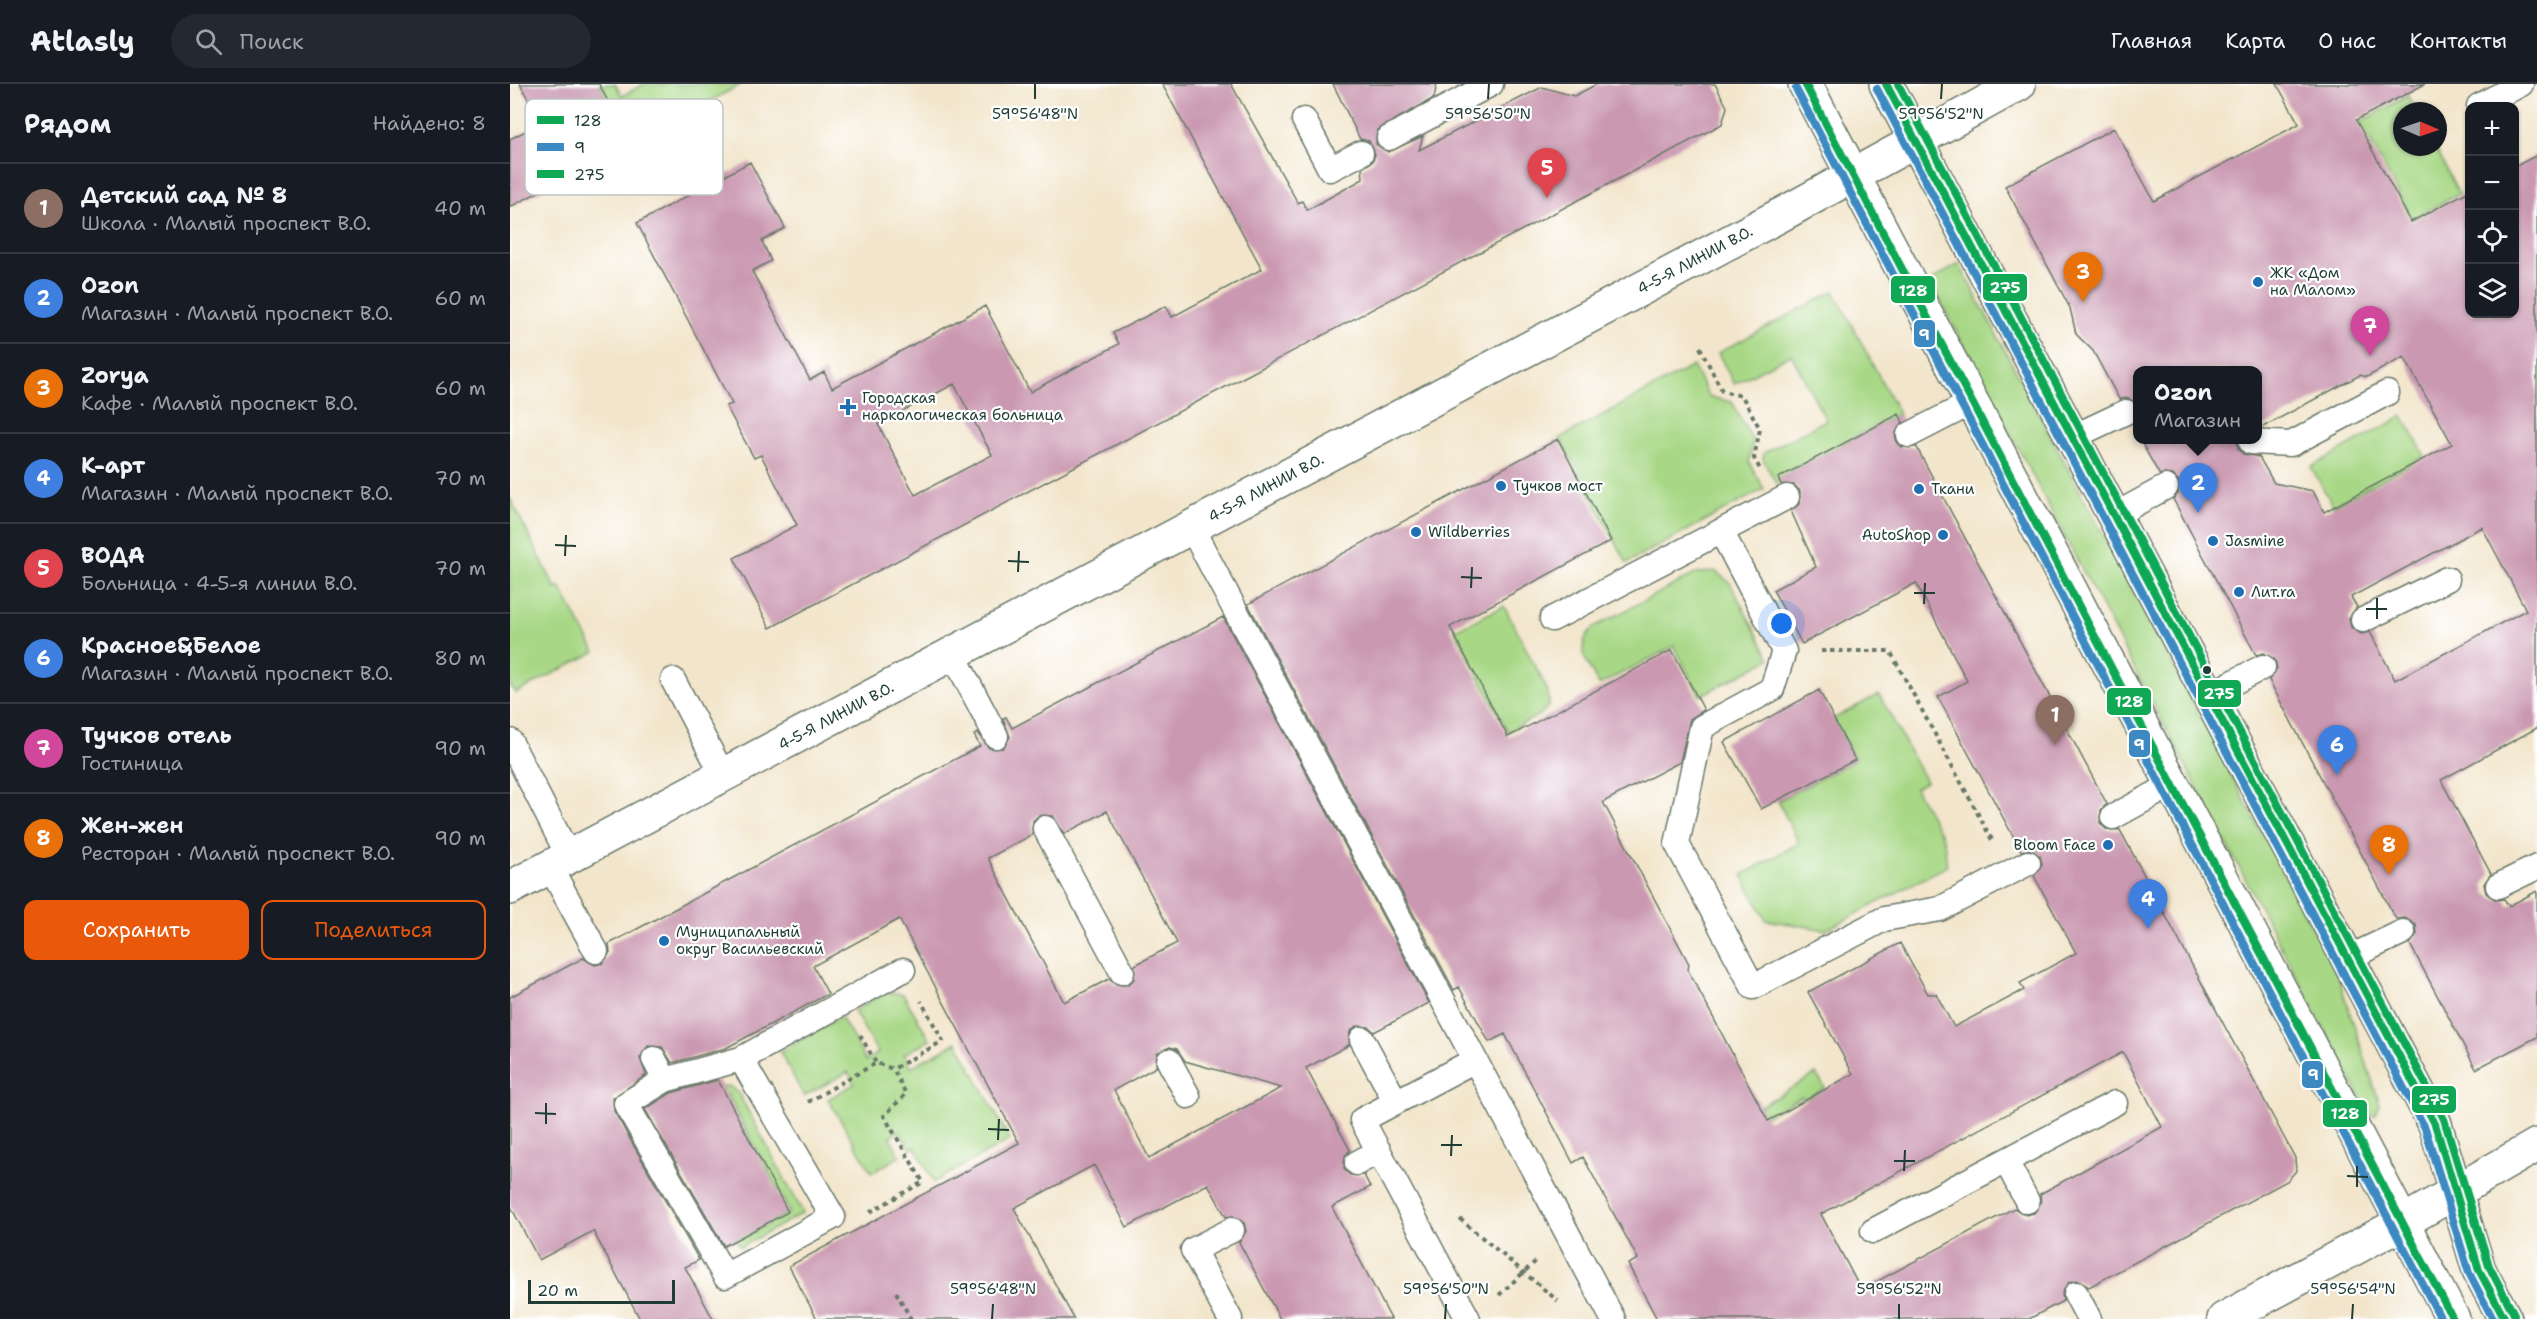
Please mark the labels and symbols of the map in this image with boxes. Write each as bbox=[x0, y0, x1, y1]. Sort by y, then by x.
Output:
legend bbox=[525, 99, 723, 195]
north arrow bbox=[2393, 102, 2447, 156]
text: 59°56'48"N bbox=[992, 104, 1078, 124]
text: 59°56'50"N bbox=[1445, 104, 1531, 124]
text: 59°56'52"N bbox=[1898, 104, 1984, 124]
text: 128 bbox=[574, 110, 602, 131]
text: 9 bbox=[574, 137, 585, 158]
pin: 5 bbox=[1528, 148, 1566, 198]
text: 275 bbox=[574, 164, 605, 185]
street label: 4-5-Я ЛИНИИ В.О. bbox=[1634, 221, 1756, 299]
pin: 3 bbox=[2064, 252, 2102, 302]
place label: ЖК «Дом на Малом» bbox=[2270, 263, 2356, 300]
line badge: 275 bbox=[1982, 273, 2028, 302]
line badge: 128 bbox=[1890, 275, 1936, 304]
marker: ЖК «Дом на Малом» bbox=[2251, 275, 2265, 289]
text: 275 bbox=[1989, 277, 2021, 298]
text: 128 bbox=[1898, 280, 1928, 301]
pin: 7 bbox=[2350, 306, 2390, 356]
line badge: 9 bbox=[1913, 319, 1936, 348]
text: 9 bbox=[1918, 324, 1930, 345]
place label: Городская наркологическая больница bbox=[862, 388, 1064, 425]
marker: Городская наркологическая больница bbox=[839, 398, 857, 416]
street label: 4-5-Я ЛИНИИ В.О. bbox=[1205, 449, 1327, 527]
pin: 2 bbox=[2178, 464, 2218, 513]
place label: Тучков мост bbox=[1513, 476, 1603, 496]
marker: Тучков мост bbox=[1494, 479, 1508, 493]
place label: Ткани bbox=[1931, 479, 1975, 499]
marker: Ткани bbox=[1912, 482, 1926, 496]
place label: Wildberries bbox=[1428, 522, 1510, 542]
marker: Wildberries bbox=[1409, 525, 1423, 539]
place label: AutoShop bbox=[1862, 525, 1931, 545]
marker: AutoShop bbox=[1936, 528, 1950, 542]
place label: Jasmine bbox=[2225, 531, 2285, 551]
marker: Jasmine bbox=[2206, 534, 2220, 548]
place label: Лит.ra bbox=[2251, 582, 2296, 602]
marker: Лит.ra bbox=[2232, 585, 2246, 599]
your location bbox=[1767, 609, 1796, 638]
unlabelled marker bbox=[2201, 664, 2213, 676]
street label: 4-5-Я ЛИНИИ В.О. bbox=[775, 677, 897, 755]
line badge: 275 bbox=[2197, 679, 2242, 708]
text: 275 bbox=[2203, 683, 2235, 704]
line badge: 128 bbox=[2106, 687, 2152, 716]
text: 128 bbox=[2114, 691, 2144, 712]
pin: 1 bbox=[2036, 696, 2074, 745]
pin: 6 bbox=[2318, 726, 2356, 775]
line badge: 9 bbox=[2128, 729, 2151, 758]
text: 9 bbox=[2133, 734, 2145, 755]
pin: 8 bbox=[2370, 826, 2408, 875]
place label: Bloom Face bbox=[2014, 835, 2096, 855]
marker: Bloom Face bbox=[2101, 838, 2115, 852]
pin: 4 bbox=[2128, 880, 2168, 929]
place label: Муниципальный округ Васильевский bbox=[676, 922, 824, 959]
marker: Муниципальный округ Васильевский bbox=[657, 934, 671, 948]
line badge: 9 bbox=[2301, 1060, 2324, 1089]
text: 9 bbox=[2307, 1064, 2319, 1085]
line badge: 275 bbox=[2411, 1085, 2457, 1114]
text: 275 bbox=[2418, 1089, 2450, 1110]
line badge: 128 bbox=[2322, 1099, 2368, 1128]
text: 128 bbox=[2330, 1103, 2360, 1124]
scale bar bbox=[528, 1277, 675, 1304]
text: 59°56'48"N bbox=[950, 1279, 1036, 1299]
text: 59°56'50"N bbox=[1403, 1279, 1489, 1299]
text: 59°56'52"N bbox=[1856, 1279, 1942, 1299]
text: 59°56'54"N bbox=[2310, 1279, 2396, 1299]

